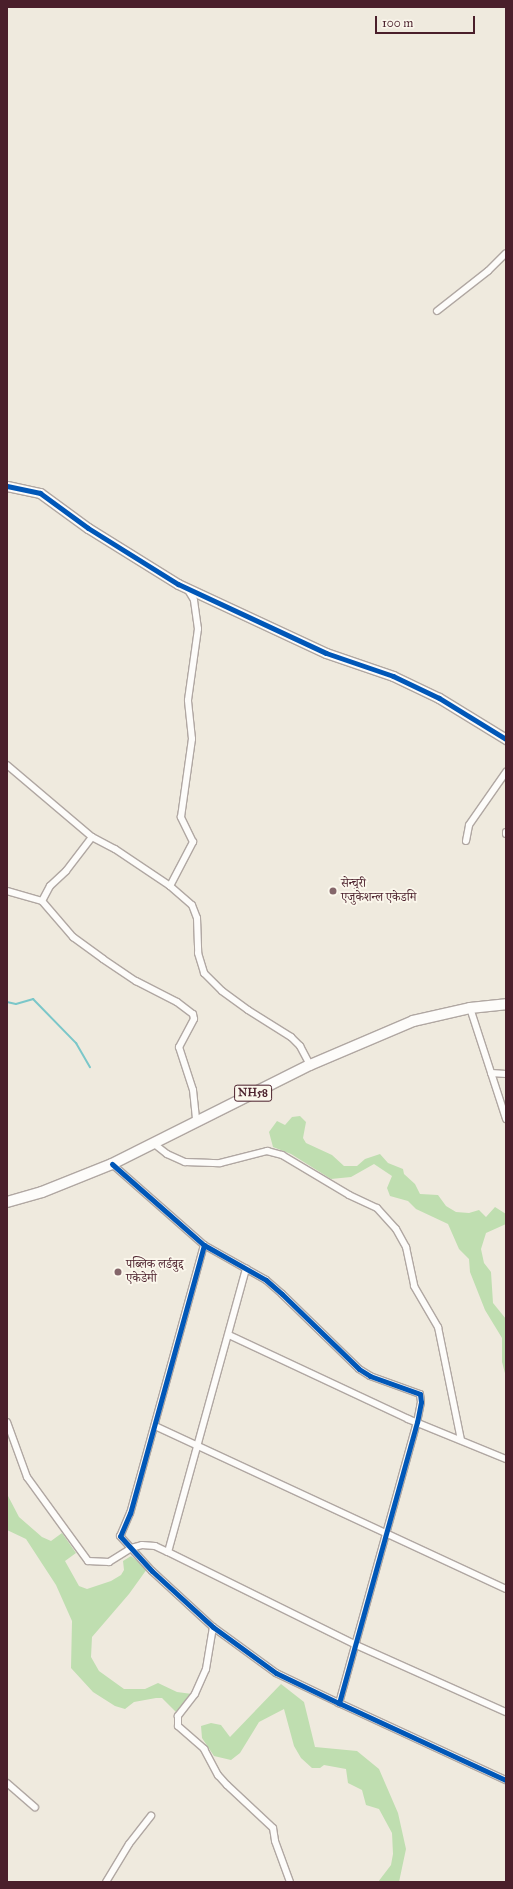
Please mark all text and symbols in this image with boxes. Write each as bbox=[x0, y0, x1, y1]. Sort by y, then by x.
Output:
scale bar bbox=[377, 8, 477, 34]
text: 100 m bbox=[382, 16, 413, 30]
place label: सेन्चुरी एजुकेशन्ल एकेडमि bbox=[341, 877, 416, 905]
marker: सेन्चुरी एजुकेशन्ल एकेडमि bbox=[328, 886, 338, 896]
road number: NH58 bbox=[234, 1084, 272, 1102]
place label: पब्लिक लर्डबुद्द एकेडेमी bbox=[126, 1258, 183, 1286]
marker: पब्लिक लर्डबुद्द एकेडेमी bbox=[113, 1267, 123, 1277]

